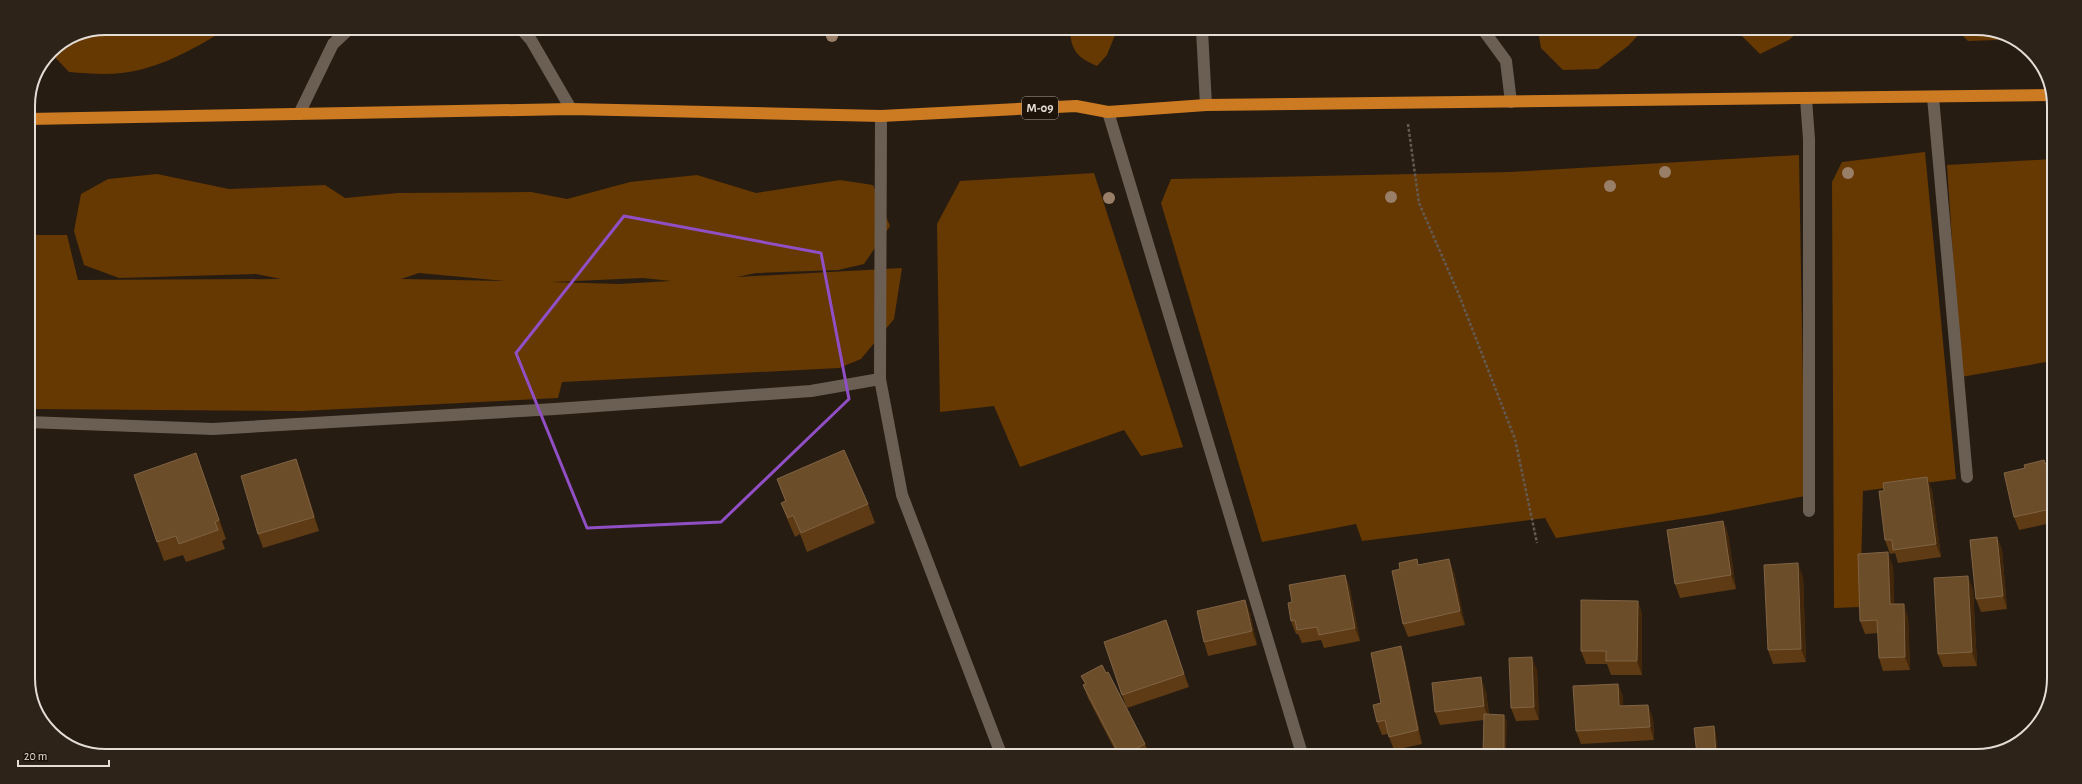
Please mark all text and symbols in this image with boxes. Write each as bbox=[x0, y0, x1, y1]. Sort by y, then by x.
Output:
road number: М-09 bbox=[1022, 97, 1058, 119]
scale bar bbox=[18, 742, 109, 768]
text: 20 m bbox=[24, 750, 47, 762]

